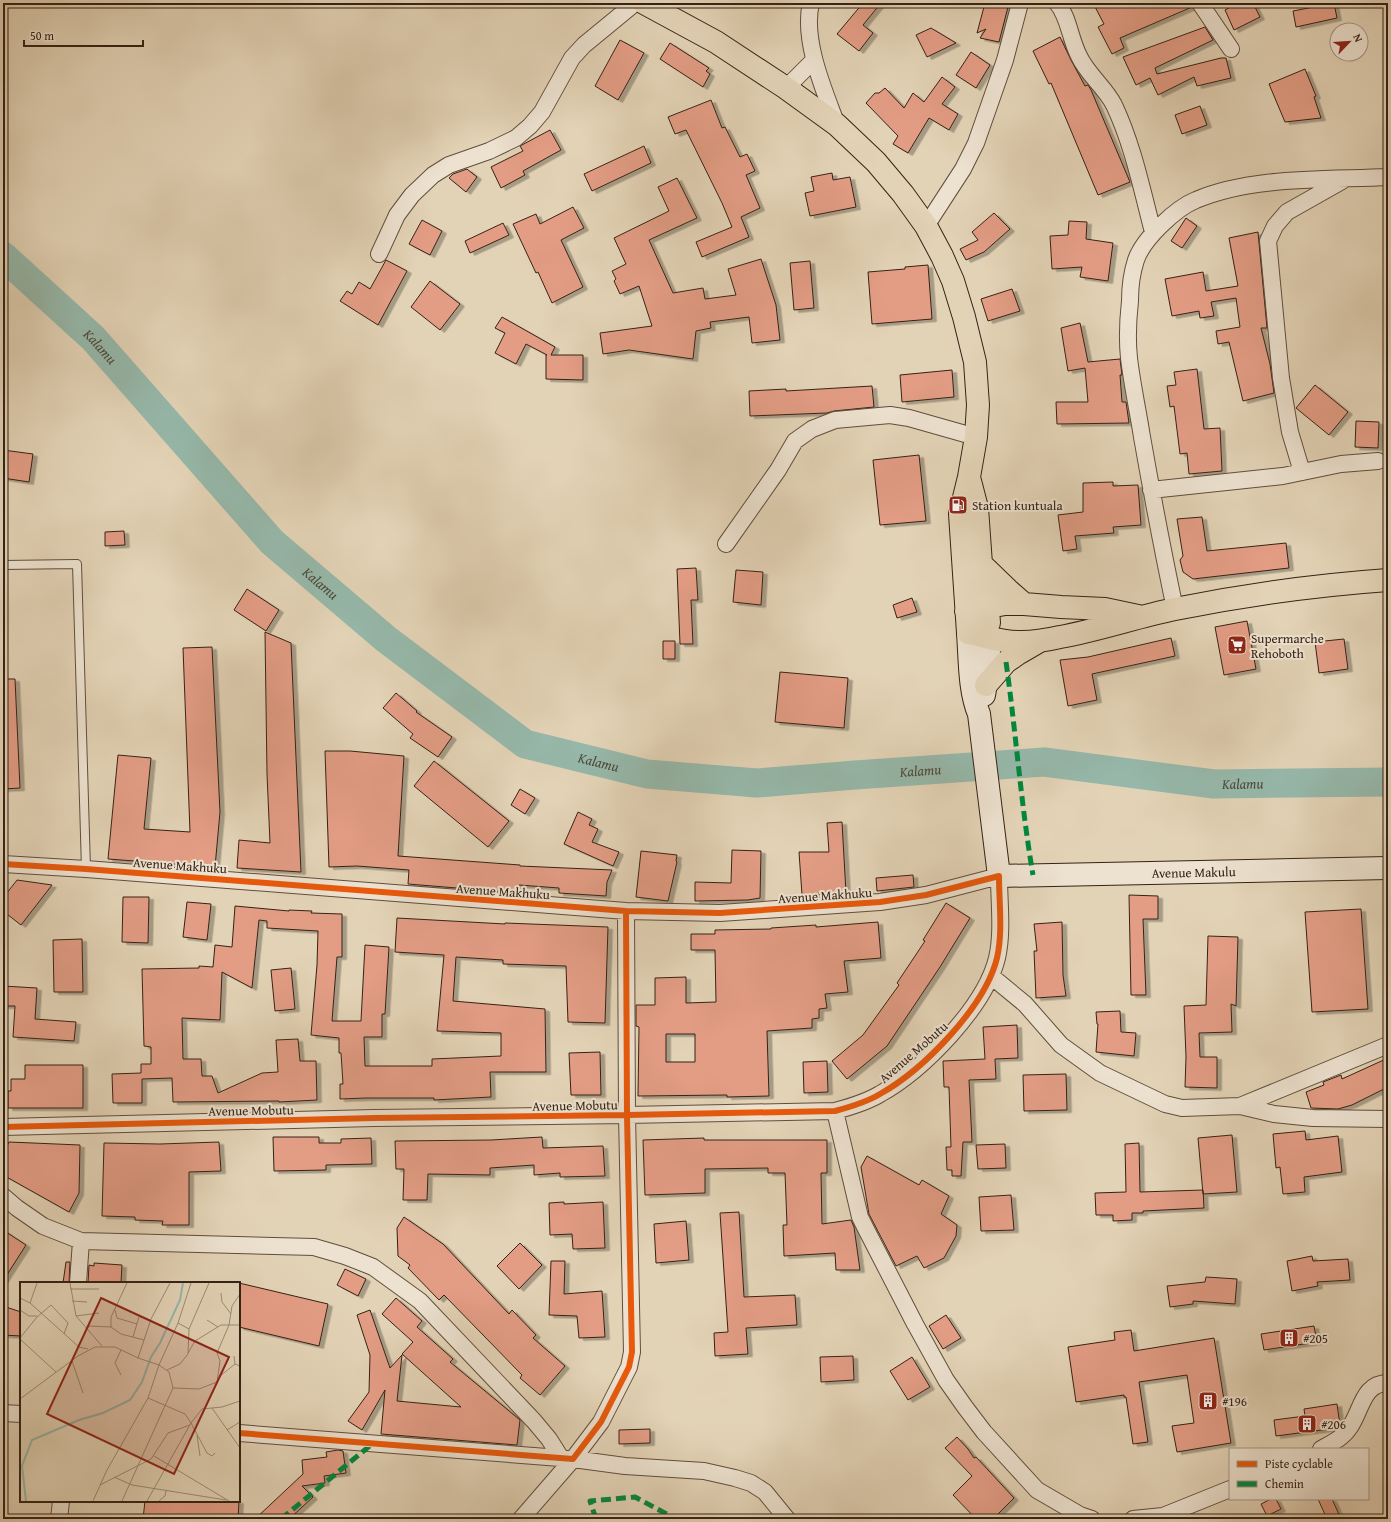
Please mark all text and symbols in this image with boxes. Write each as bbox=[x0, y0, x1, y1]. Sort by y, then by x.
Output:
scale bar bbox=[24, 22, 143, 48]
north arrow bbox=[1329, 22, 1369, 62]
text: 50 m bbox=[30, 27, 54, 44]
text: N bbox=[1349, 31, 1367, 45]
water label: Kalamu bbox=[78, 324, 122, 369]
fuel station icon: Station kuntuala bbox=[947, 494, 969, 516]
place label: Station kuntuala bbox=[972, 496, 1063, 515]
water label: Kalamu bbox=[298, 562, 343, 604]
place label: Supermarche Rehoboth bbox=[1251, 629, 1324, 663]
supermarket icon: Supermarche Rehoboth bbox=[1226, 634, 1248, 656]
water label: Kalamu bbox=[575, 747, 621, 777]
water label: Kalamu bbox=[898, 759, 942, 782]
water label: Kalamu bbox=[1221, 773, 1264, 794]
street label: Avenue Makhuku bbox=[132, 853, 228, 878]
street label: Avenue Makulu bbox=[1151, 862, 1236, 883]
street label: Avenue Makhuku bbox=[455, 879, 551, 904]
street label: Avenue Makhuku bbox=[777, 883, 873, 908]
street label: Avenue Mobutu bbox=[875, 1017, 952, 1088]
street label: Avenue Mobutu bbox=[532, 1095, 618, 1116]
street label: Avenue Mobutu bbox=[208, 1100, 294, 1121]
inset map bbox=[20, 1282, 240, 1502]
building icon: #205 bbox=[1278, 1327, 1300, 1349]
place label: #205 bbox=[1303, 1329, 1328, 1348]
building icon: #196 bbox=[1197, 1390, 1219, 1412]
place label: #196 bbox=[1222, 1392, 1247, 1411]
building icon: #206 bbox=[1296, 1413, 1318, 1435]
place label: #206 bbox=[1321, 1415, 1346, 1434]
legend bbox=[1229, 1448, 1369, 1500]
text: Piste cyclable bbox=[1265, 1455, 1333, 1472]
text: Chemin bbox=[1265, 1475, 1304, 1492]

